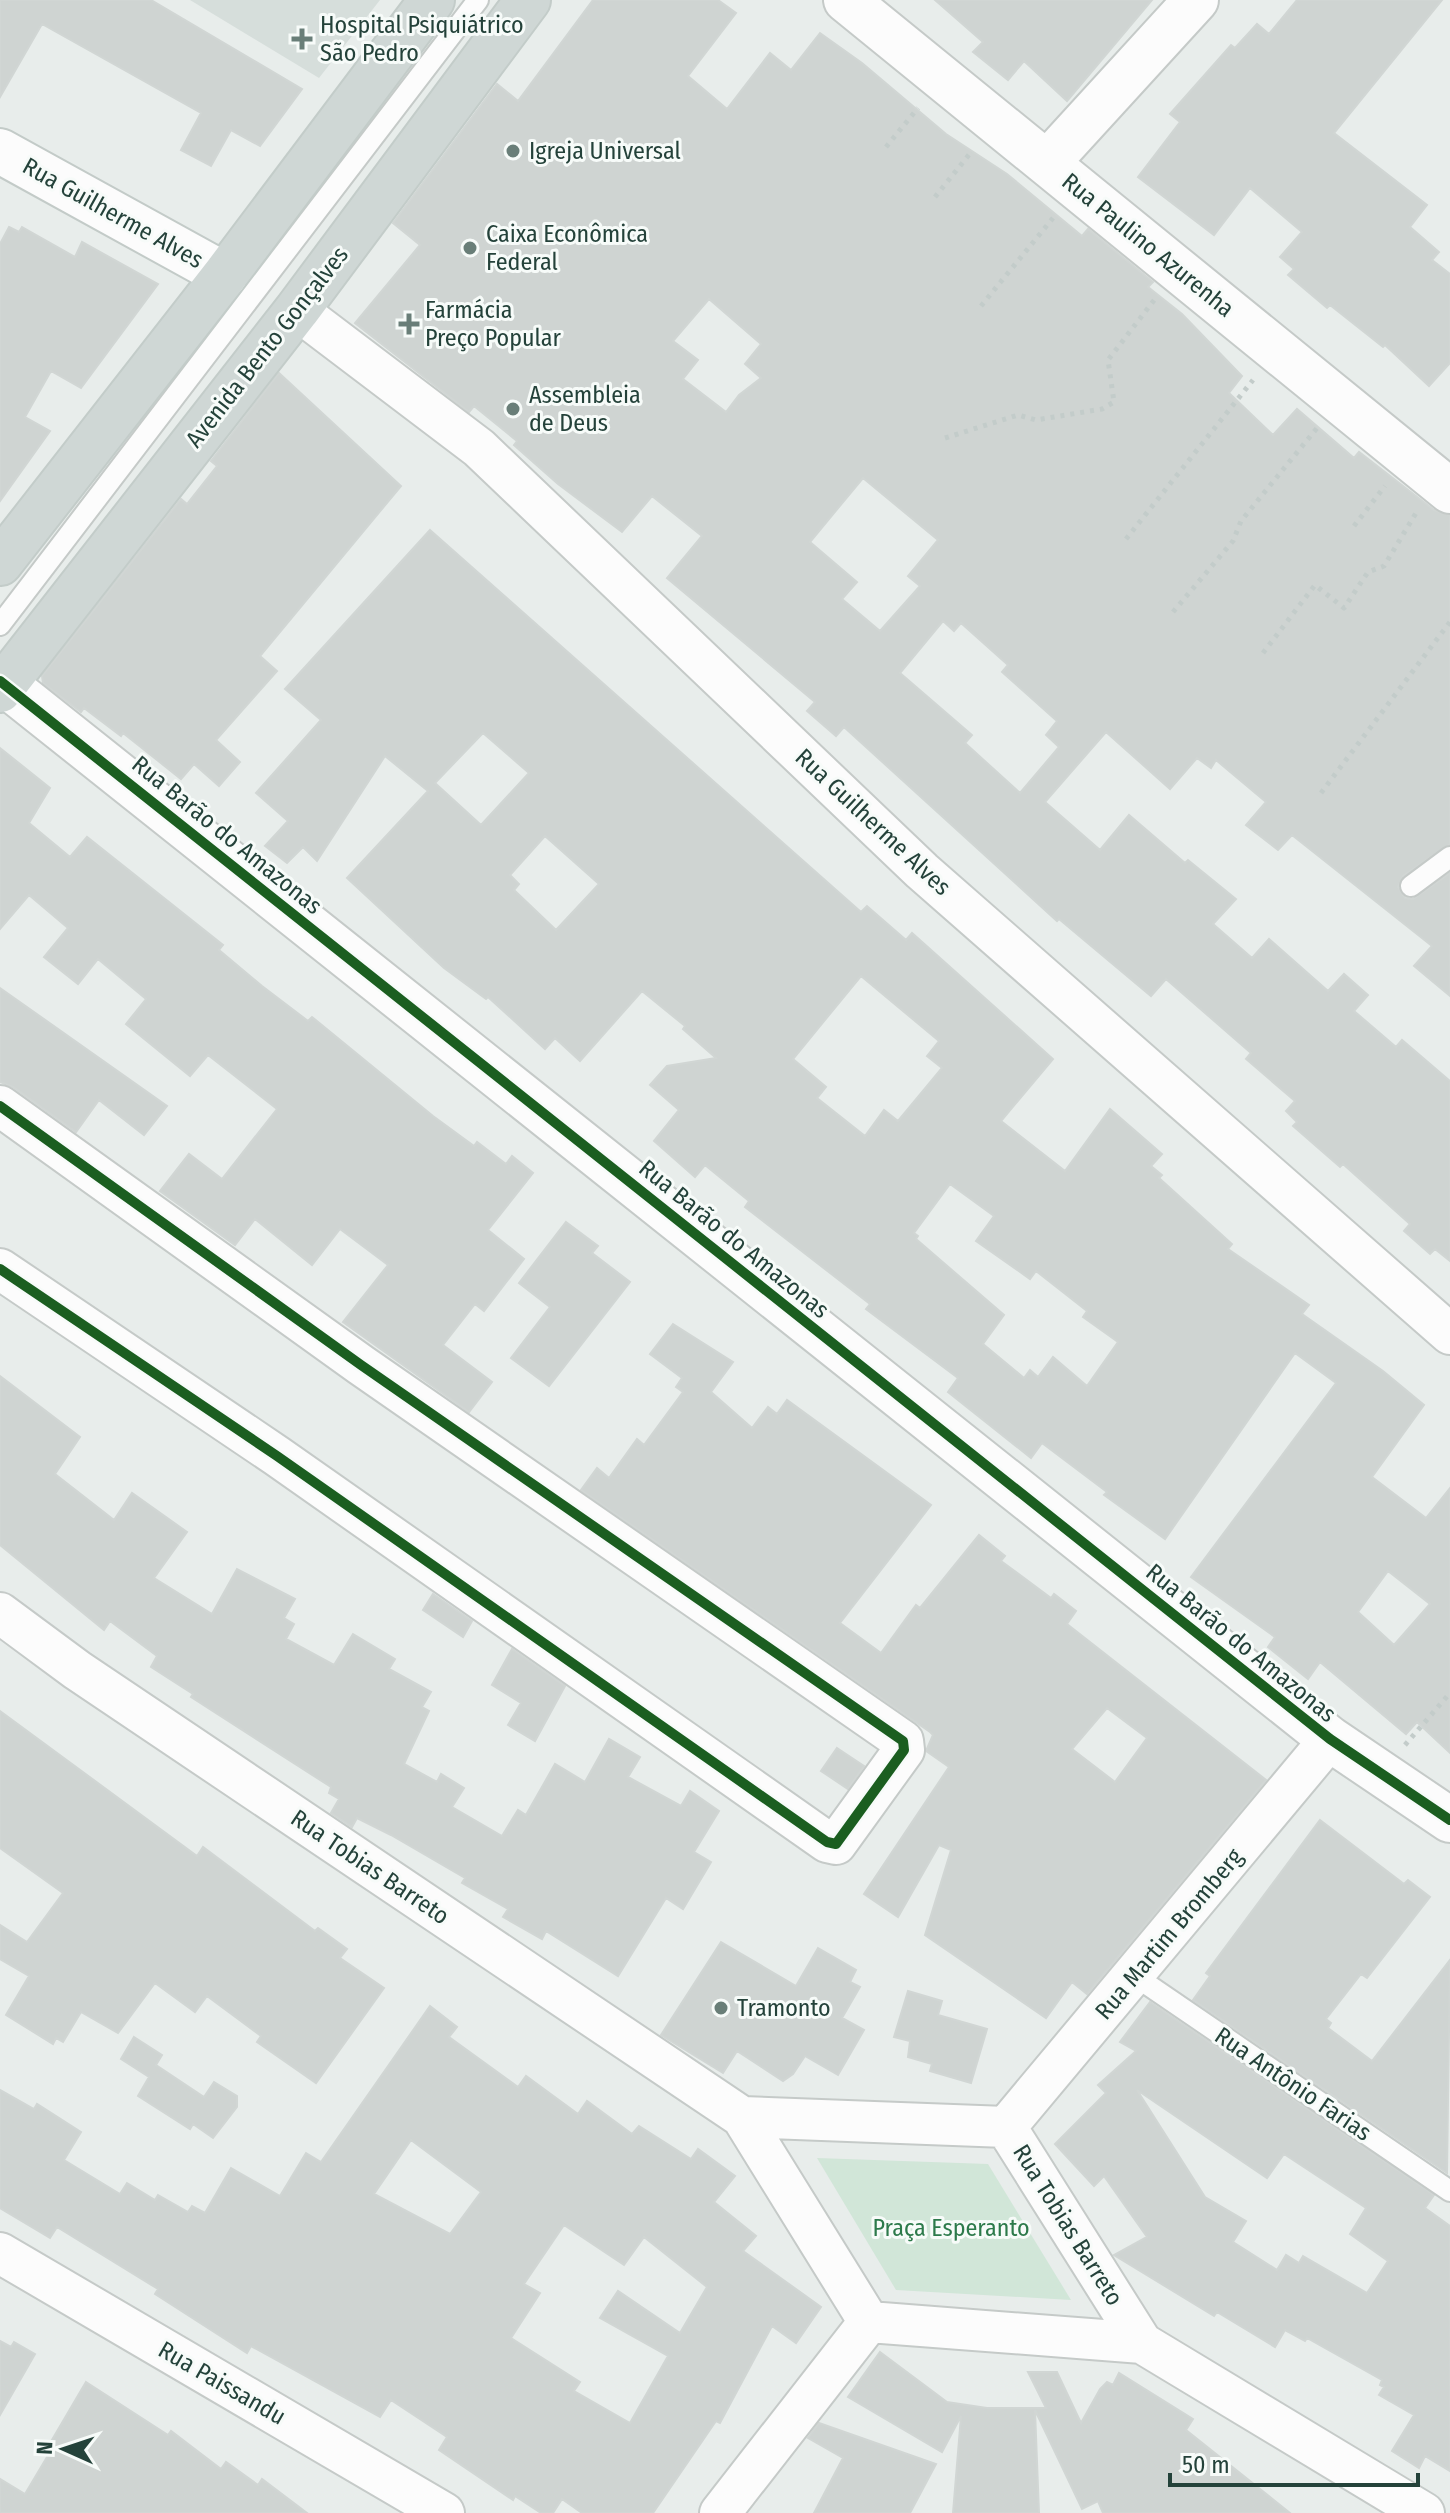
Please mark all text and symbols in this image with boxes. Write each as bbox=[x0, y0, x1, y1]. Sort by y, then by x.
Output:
place label: Hospital Psiquiátrico São Pedro bbox=[320, 11, 524, 67]
marker: Hospital Psiquiátrico São Pedro bbox=[291, 28, 313, 50]
place label: Igreja Universal bbox=[529, 137, 681, 165]
marker: Igreja Universal bbox=[504, 142, 522, 160]
street label: Rua Guilherme Alves bbox=[18, 152, 208, 274]
street label: Rua Paulino Azurenha bbox=[1056, 167, 1240, 323]
place label: Caixa Econômica Federal bbox=[486, 220, 648, 276]
marker: Caixa Econômica Federal bbox=[461, 239, 479, 257]
street label: Avenida Bento Gonçalves bbox=[180, 241, 354, 453]
place label: Farmácia Preço Popular bbox=[425, 296, 561, 352]
marker: Farmácia Preço Popular bbox=[400, 315, 418, 333]
place label: Assembleia de Deus bbox=[529, 381, 641, 437]
marker: Assembleia de Deus bbox=[504, 400, 522, 418]
street label: Rua Guilherme Alves bbox=[790, 743, 956, 901]
street label: Rua Barão do Amazonas bbox=[126, 750, 328, 920]
street label: Rua Barão do Amazonas bbox=[633, 1154, 835, 1324]
street label: Rua Barão do Amazonas bbox=[1140, 1558, 1342, 1728]
street label: Rua Tobias Barreto bbox=[286, 1804, 454, 1930]
street label: Rua Martim Bromberg bbox=[1089, 1842, 1249, 2025]
place label: Tramonto bbox=[737, 1994, 831, 2022]
marker: Tramonto bbox=[712, 1999, 730, 2017]
street label: Rua Antônio Farias bbox=[1210, 2021, 1376, 2147]
street label: Rua Tobias Barreto bbox=[1007, 2139, 1129, 2311]
park label: Praça Esperanto bbox=[872, 2214, 1030, 2242]
street label: Rua Paissandu bbox=[153, 2335, 291, 2431]
north arrow bbox=[24, 2409, 104, 2489]
scale bar bbox=[1170, 2437, 1418, 2487]
text: N bbox=[31, 2441, 58, 2455]
text: 50 m bbox=[1182, 2451, 1230, 2479]

